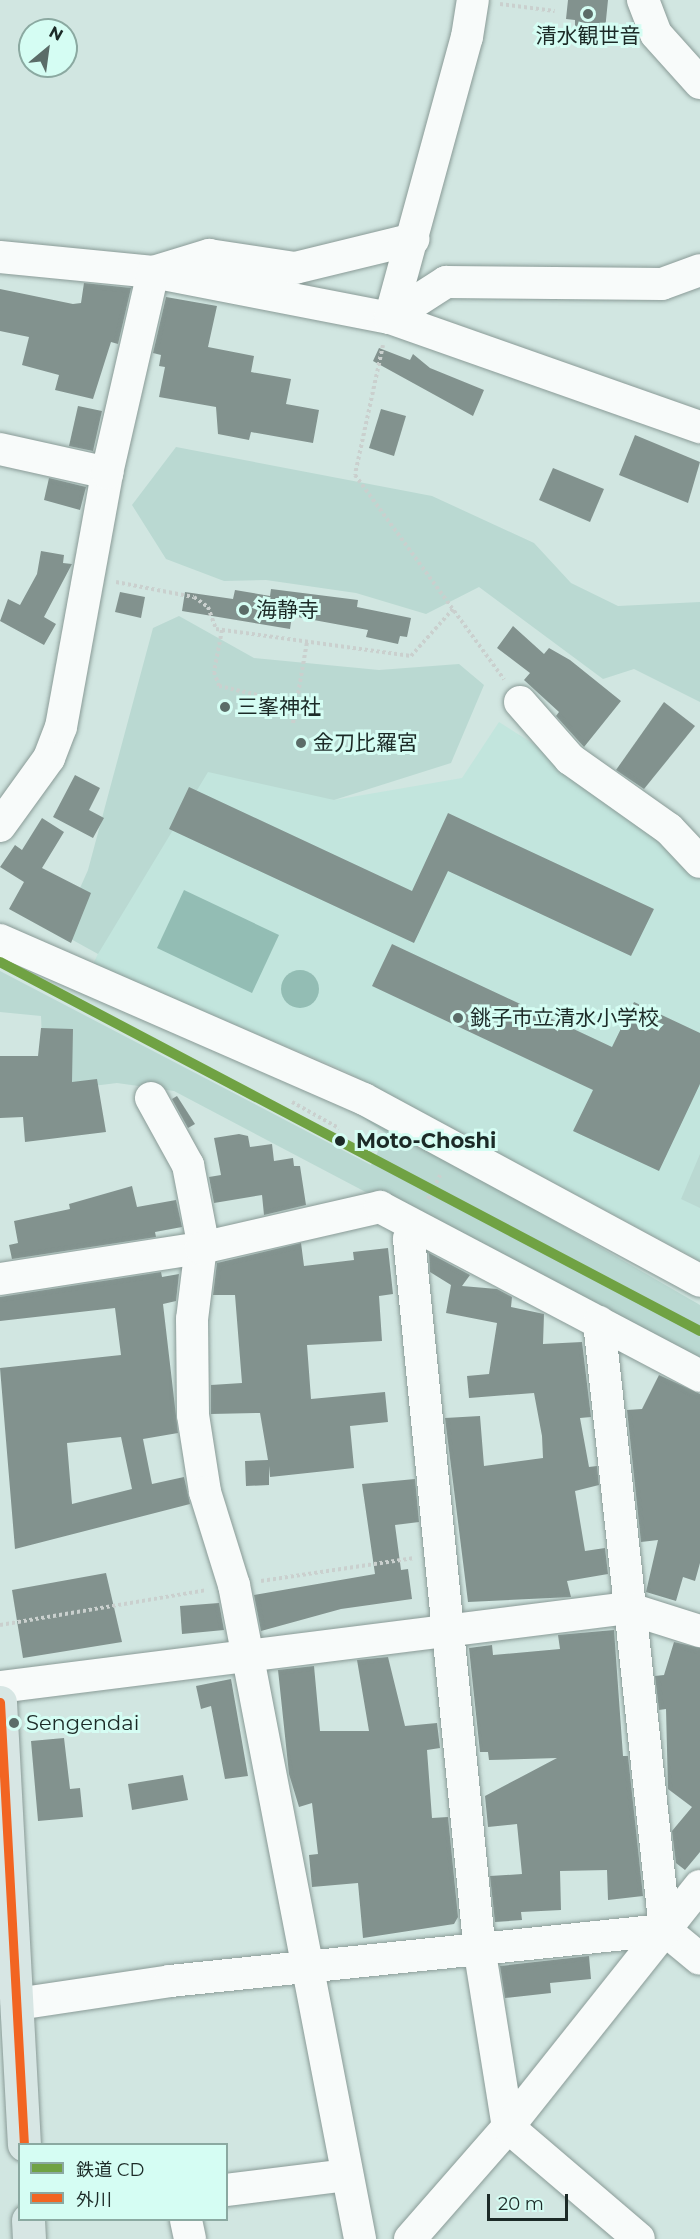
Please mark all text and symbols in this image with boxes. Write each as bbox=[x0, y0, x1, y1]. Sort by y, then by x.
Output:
marker: 清水観世音 bbox=[581, 7, 595, 21]
north arrow bbox=[18, 18, 78, 78]
text: N bbox=[46, 22, 66, 45]
place label: 清水観世音 bbox=[536, 23, 640, 49]
place label: 海静寺 bbox=[256, 597, 319, 623]
marker: 海静寺 bbox=[237, 603, 251, 617]
place label: 三峯神社 bbox=[237, 694, 321, 720]
marker: 三峯神社 bbox=[218, 700, 232, 714]
place label: 金刀比羅宮 bbox=[313, 730, 418, 756]
marker: 金刀比羅宮 bbox=[294, 736, 308, 750]
place label: 銚子市立清水小学校 bbox=[470, 1005, 659, 1031]
marker: 銚子市立清水小学校 bbox=[451, 1011, 465, 1025]
place label: Moto-Choshi bbox=[356, 1128, 496, 1154]
marker: Moto-Choshi bbox=[329, 1130, 351, 1152]
place label: Sengendai bbox=[26, 1710, 139, 1736]
marker: Sengendai bbox=[7, 1716, 21, 1730]
legend bbox=[18, 2143, 228, 2221]
text: 鉄道 CD bbox=[76, 2159, 144, 2181]
scale bar bbox=[490, 2182, 571, 2220]
text: 外川 bbox=[76, 2189, 112, 2211]
text: 20 m bbox=[498, 2193, 544, 2215]

